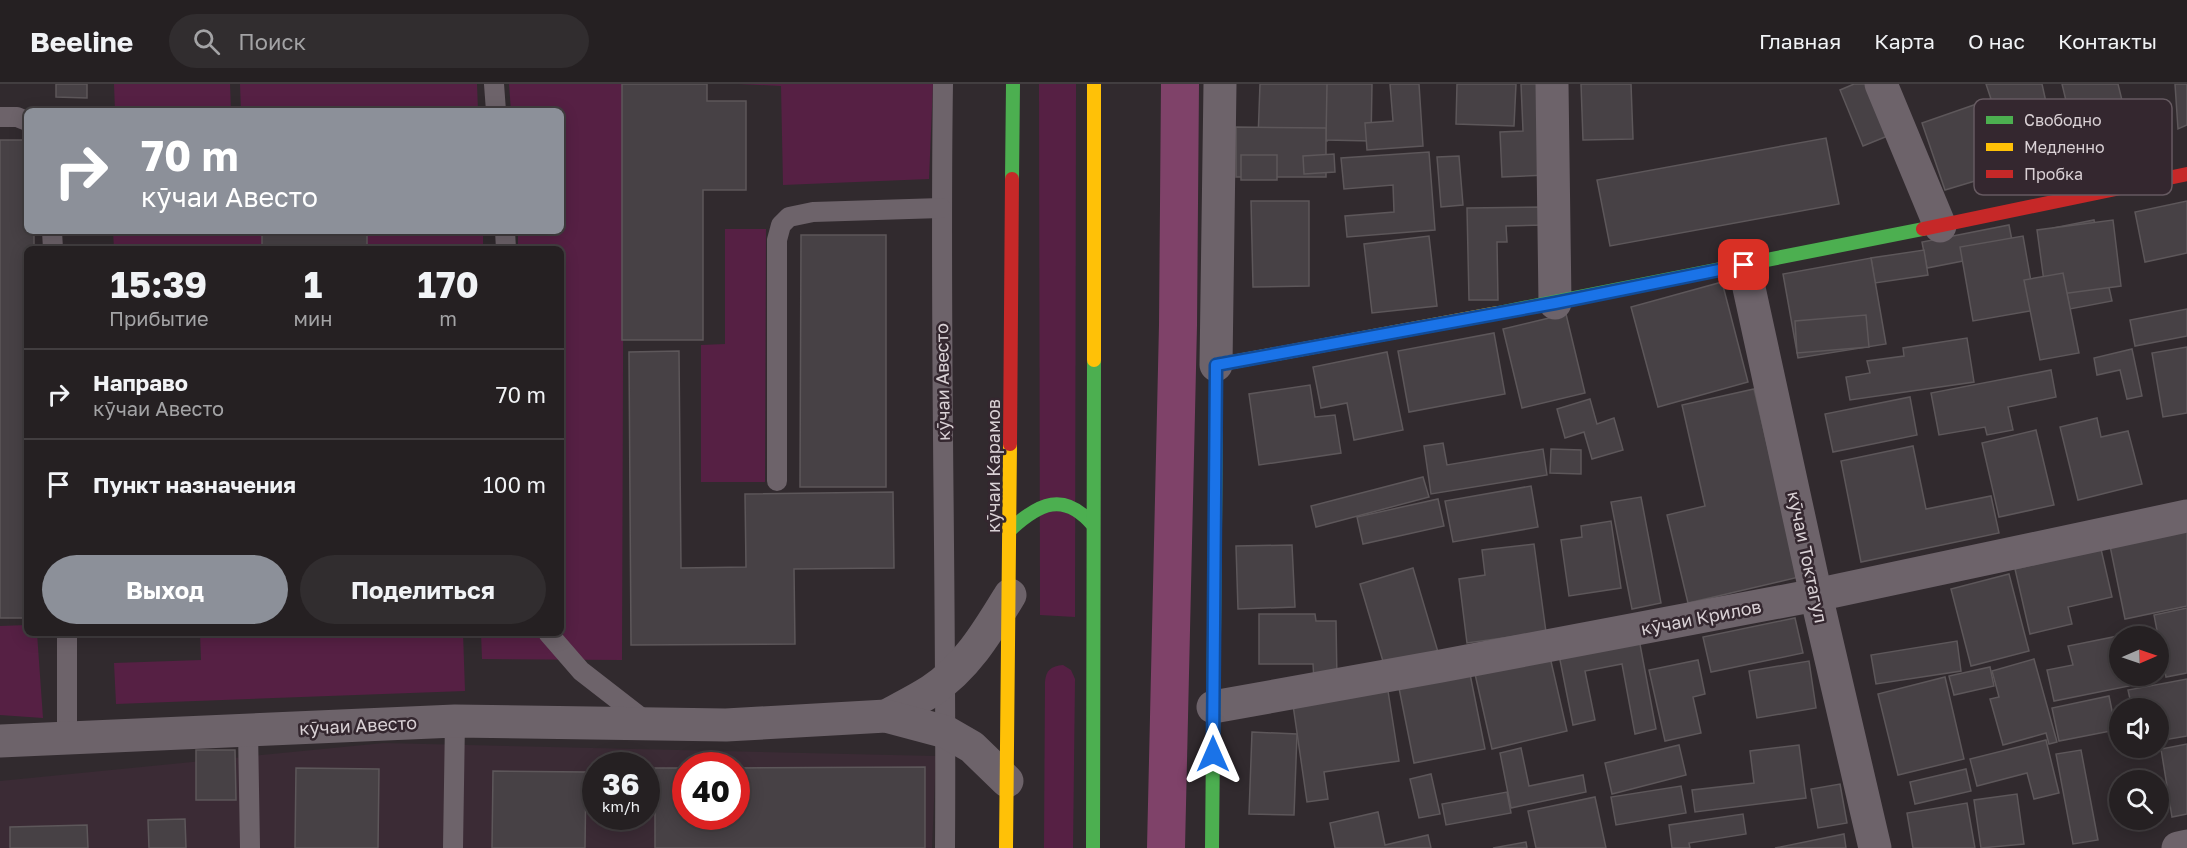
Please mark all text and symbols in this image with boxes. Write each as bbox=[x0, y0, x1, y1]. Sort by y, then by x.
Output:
search box bbox=[169, 14, 589, 68]
text: Beeline bbox=[30, 25, 133, 58]
icon: search bbox=[190, 25, 223, 58]
text: Поиск bbox=[238, 28, 306, 55]
text: Главная bbox=[1759, 28, 1841, 54]
text: Карта bbox=[1874, 28, 1935, 54]
text: О нас bbox=[1968, 28, 2025, 54]
text: Контакты bbox=[2058, 28, 2157, 54]
legend bbox=[1974, 99, 2172, 195]
text: Свободно bbox=[2024, 110, 2102, 130]
text: 70 m bbox=[141, 130, 238, 180]
icon: right bbox=[42, 132, 120, 210]
text: Медленно bbox=[2024, 137, 2105, 157]
text: Пробка bbox=[2024, 164, 2083, 184]
text: кӯчаи Авесто bbox=[141, 181, 318, 213]
pin bbox=[1718, 239, 1769, 290]
icon: arrive bbox=[1727, 248, 1760, 281]
text: 15:39 bbox=[110, 263, 207, 306]
text: 1 bbox=[304, 263, 322, 306]
text: 170 bbox=[417, 263, 479, 306]
text: Прибытие bbox=[109, 306, 209, 330]
text: мин bbox=[294, 306, 332, 330]
text: m bbox=[439, 306, 457, 330]
street label: кӯчаи Авесто bbox=[930, 323, 954, 441]
text: Направо bbox=[93, 369, 188, 396]
icon: right bbox=[42, 378, 75, 411]
text: 70 m bbox=[496, 381, 546, 408]
text: кӯчаи Авесто bbox=[93, 396, 224, 420]
street label: кӯчаи Карамов bbox=[982, 399, 1004, 533]
icon: arrive bbox=[42, 468, 75, 501]
text: Пункт назначения bbox=[93, 471, 296, 498]
text: 100 m bbox=[483, 471, 546, 498]
street label: кӯчаи Токтагул bbox=[1783, 489, 1833, 625]
button: Выход bbox=[42, 555, 288, 624]
button: Поделиться bbox=[300, 555, 546, 624]
street label: кӯчаи Крилов bbox=[1639, 595, 1763, 639]
north arrow bbox=[2109, 626, 2169, 686]
map controls bbox=[2109, 626, 2169, 830]
button: sound bbox=[2109, 698, 2169, 758]
street label: кӯчаи Авесто bbox=[299, 711, 417, 739]
position arrow bbox=[1181, 722, 1245, 786]
speed limit sign: 40 bbox=[672, 752, 750, 830]
text: 36 bbox=[602, 766, 640, 802]
button: search bbox=[2109, 770, 2169, 830]
text: km/h bbox=[602, 797, 640, 815]

